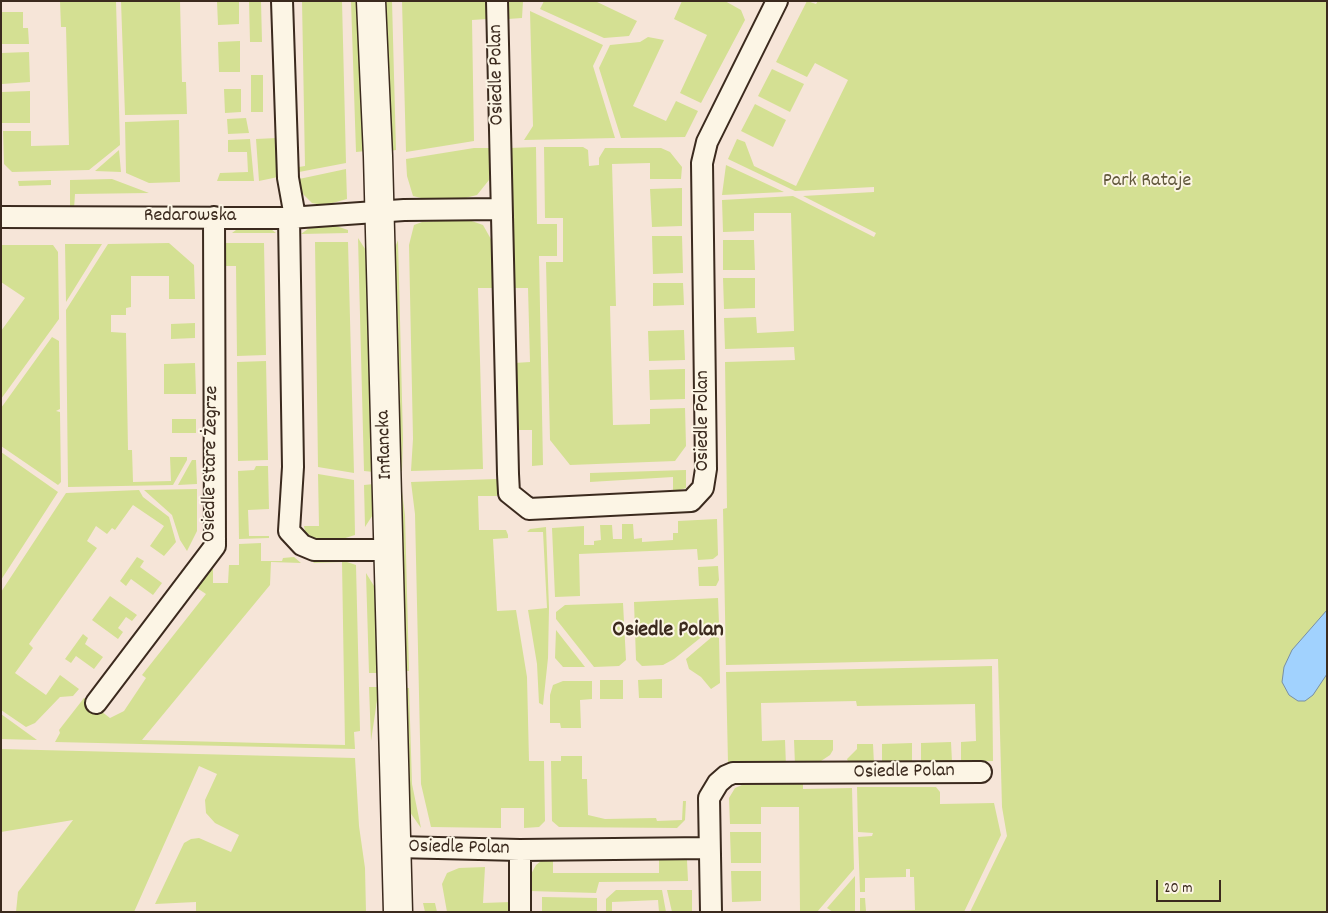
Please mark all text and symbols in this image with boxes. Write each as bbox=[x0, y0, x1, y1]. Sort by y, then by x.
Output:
street label: Osiedle Polan bbox=[485, 24, 511, 126]
park label: Park Rataje bbox=[1103, 170, 1191, 194]
street label: Redarowska bbox=[144, 205, 236, 229]
street label: Osiedle Polan bbox=[692, 370, 716, 472]
street label: Osiedle Stare Żegrze bbox=[199, 386, 225, 542]
street label: Inflancka bbox=[373, 410, 399, 480]
district label: Osiedle Polan bbox=[612, 619, 724, 645]
street label: Osiedle Polan bbox=[853, 760, 955, 786]
street label: Osiedle Polan bbox=[408, 836, 510, 862]
scale bar bbox=[1158, 870, 1223, 902]
text: 20 m bbox=[1164, 878, 1192, 900]

